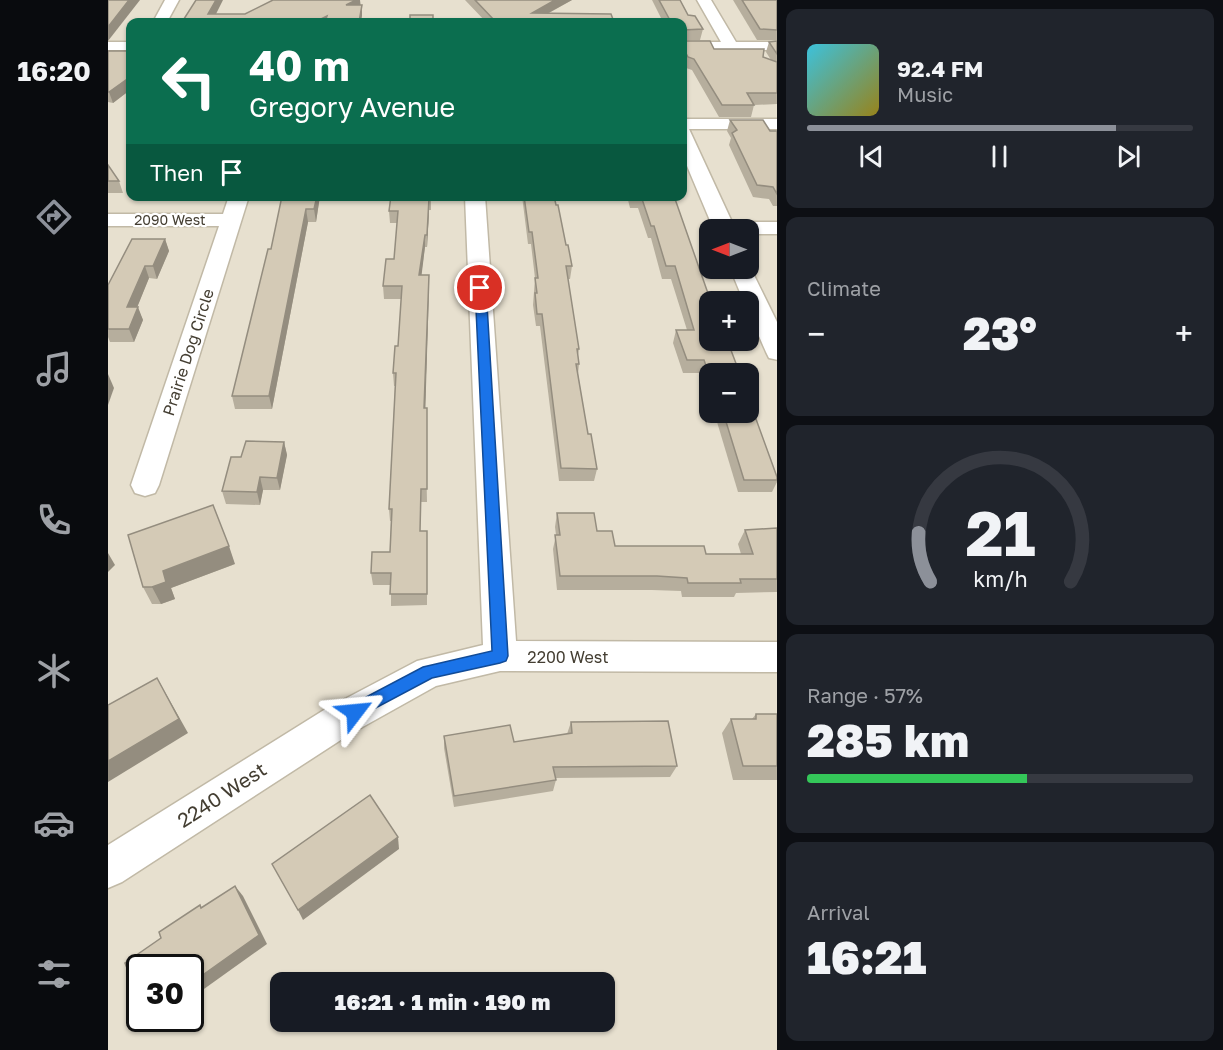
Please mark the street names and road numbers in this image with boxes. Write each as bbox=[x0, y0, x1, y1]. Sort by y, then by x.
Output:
street label: 2090 West bbox=[134, 211, 206, 228]
street label: Prairie Dog Circle bbox=[158, 286, 218, 418]
street label: 2200 West bbox=[527, 647, 609, 667]
street label: 2240 West bbox=[172, 756, 271, 832]

